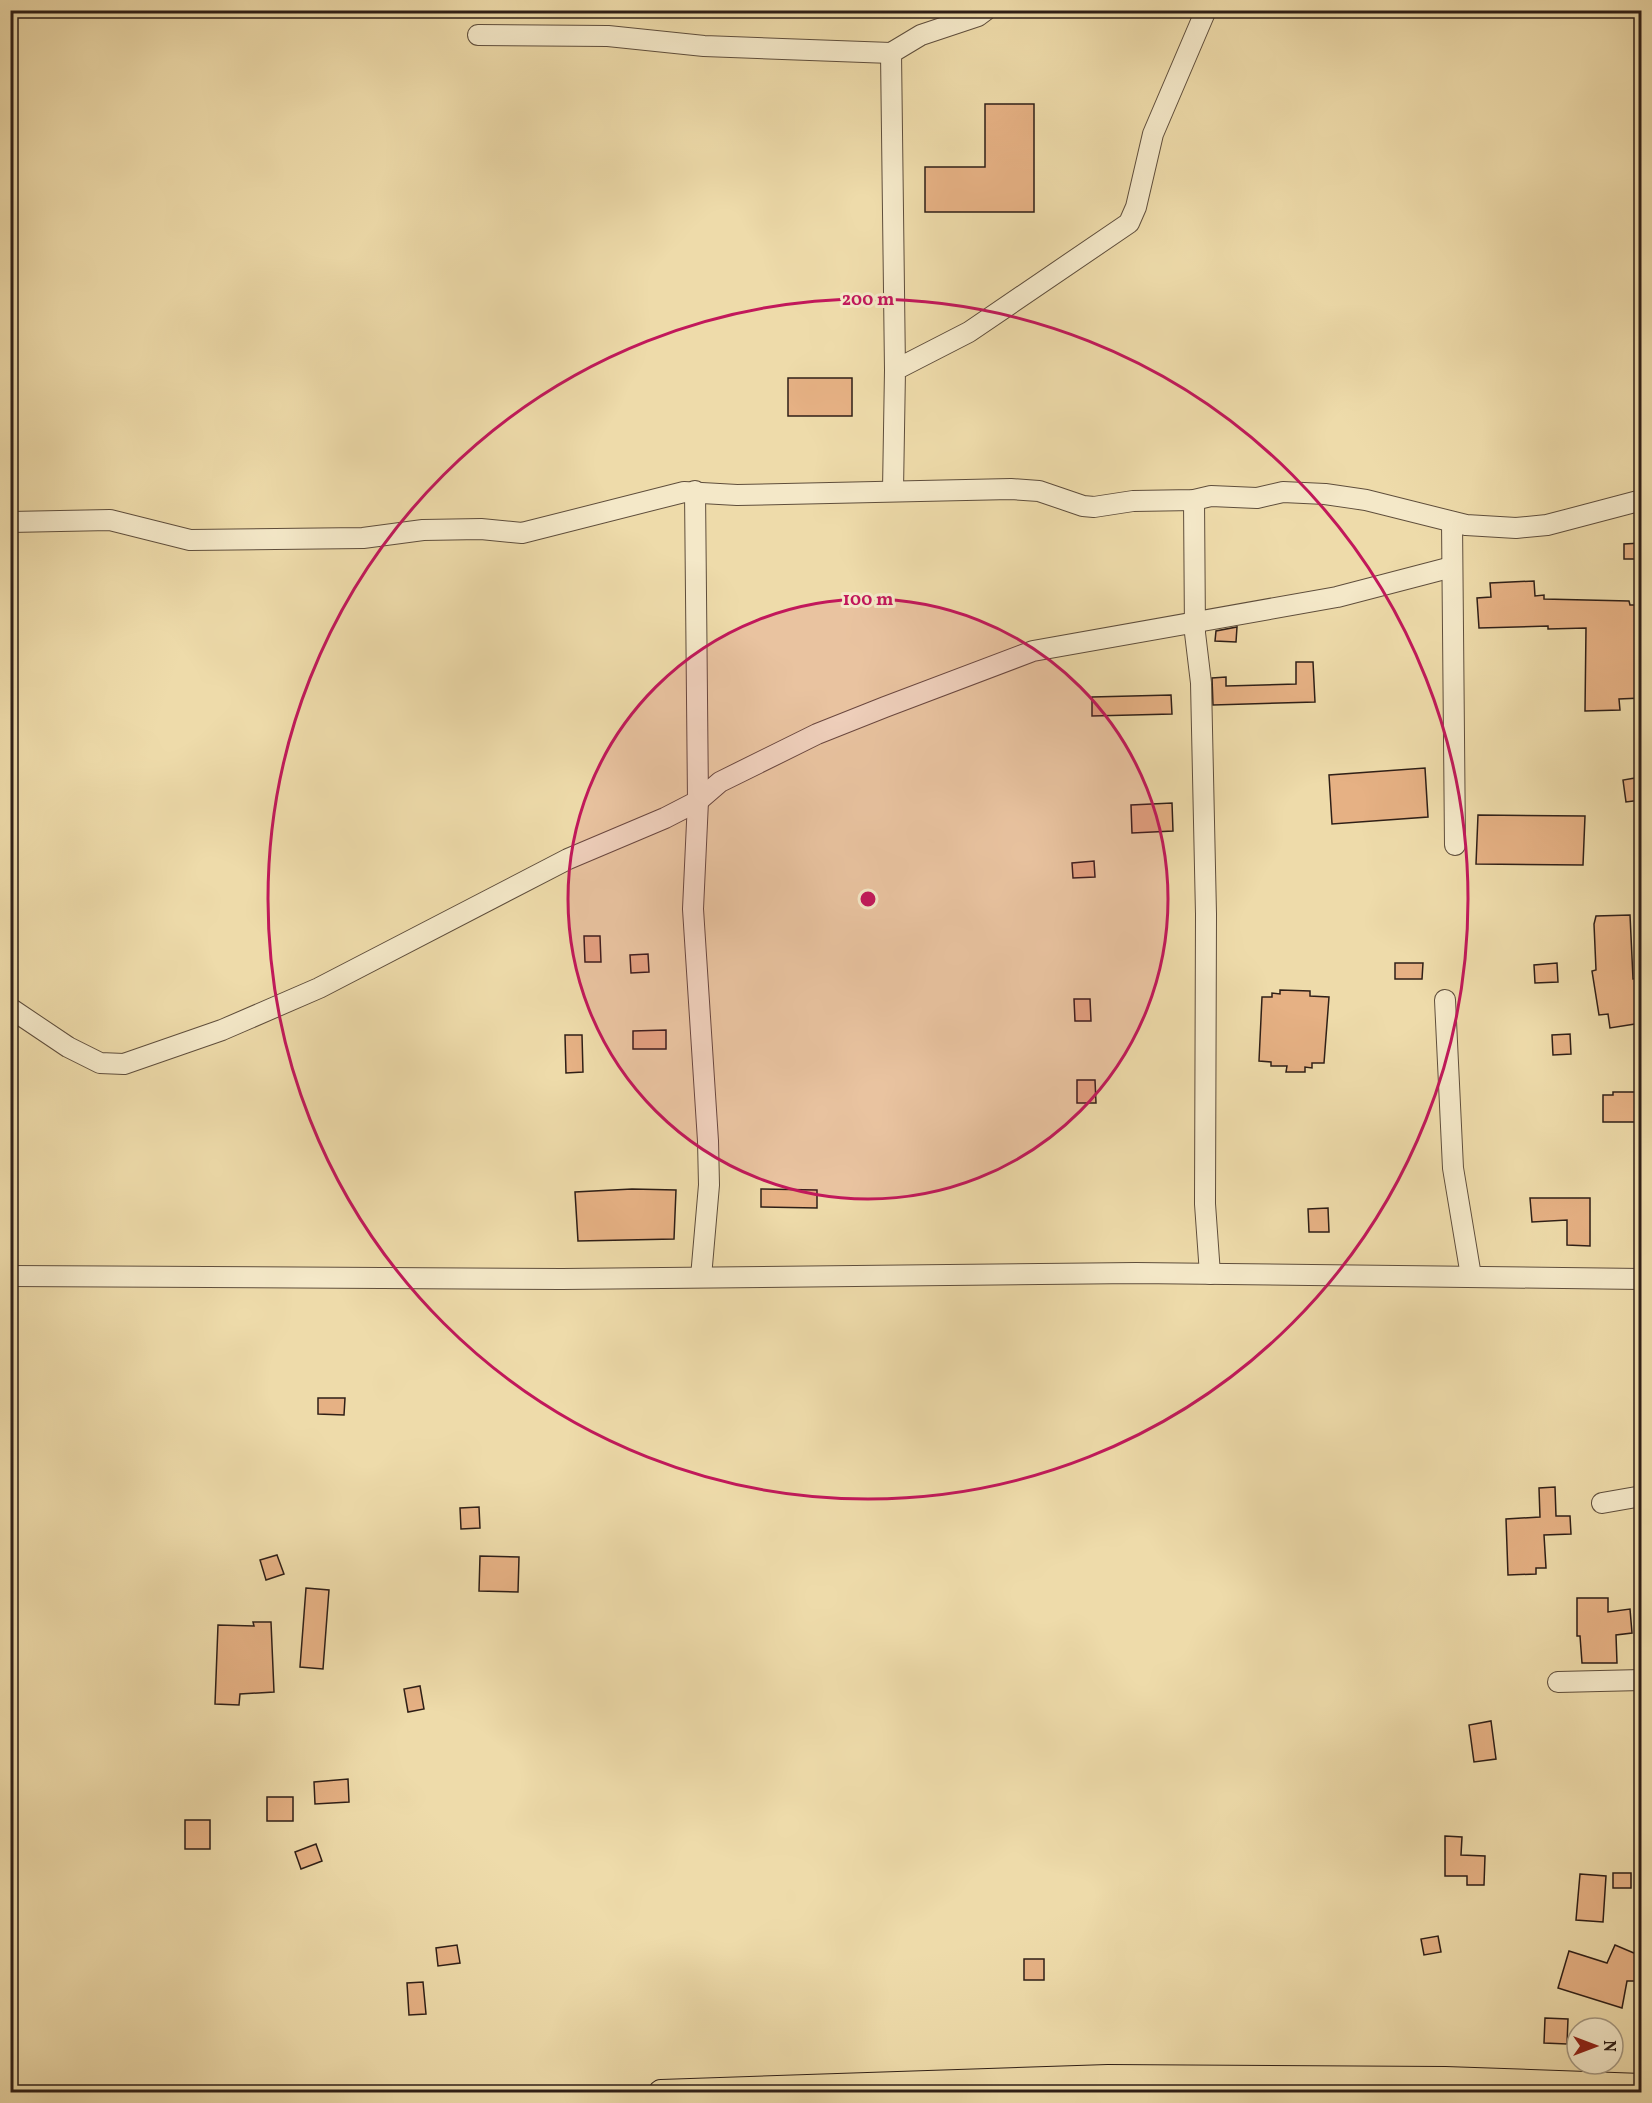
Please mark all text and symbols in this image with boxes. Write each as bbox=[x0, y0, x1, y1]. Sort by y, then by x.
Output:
text: 200 m bbox=[842, 288, 894, 313]
text: 100 m bbox=[843, 588, 893, 613]
centre of rings bbox=[858, 889, 878, 909]
north arrow bbox=[1565, 2016, 1625, 2076]
text: N bbox=[1597, 2040, 1619, 2052]

